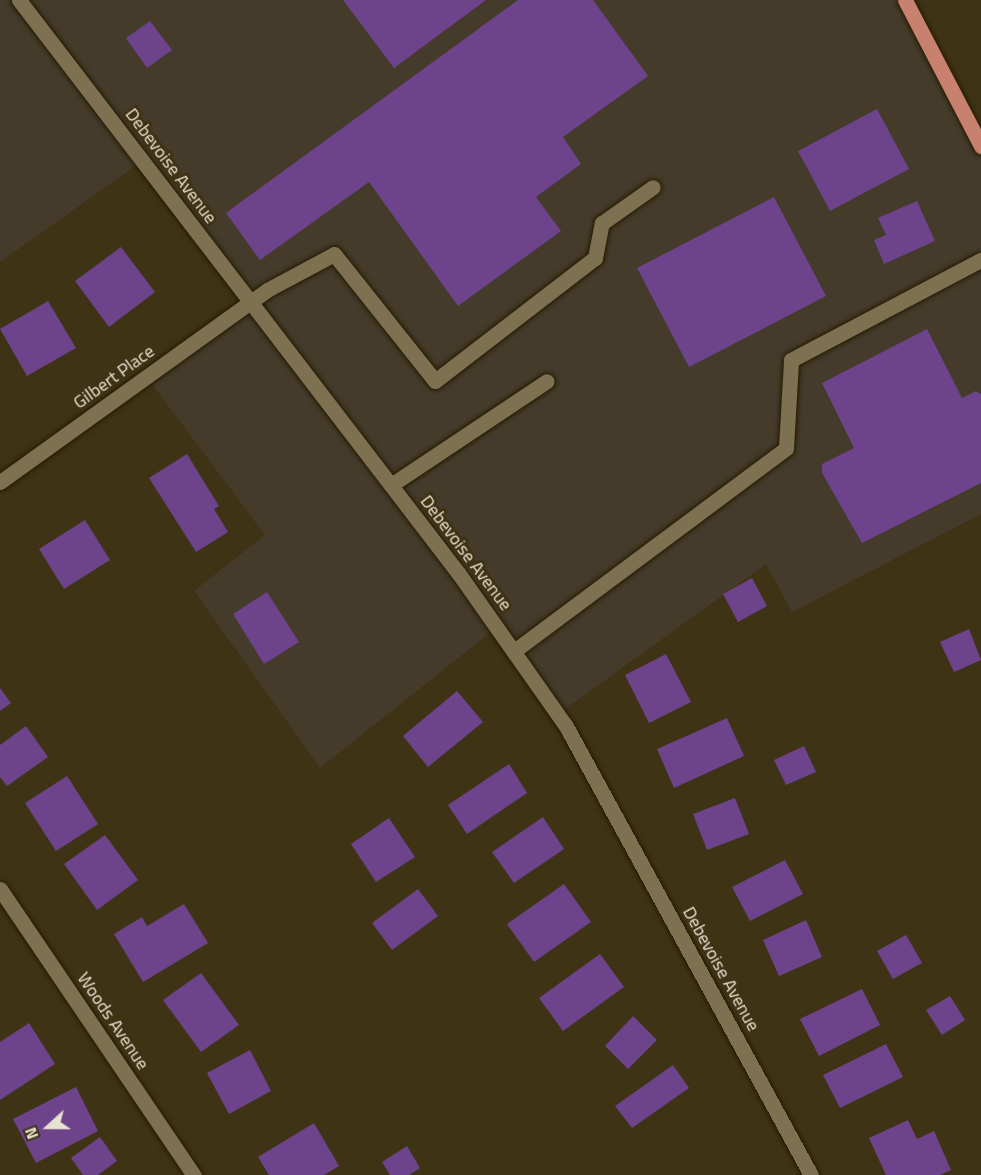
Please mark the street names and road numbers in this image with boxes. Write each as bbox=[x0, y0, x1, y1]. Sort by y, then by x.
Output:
street label: Debevoise Avenue bbox=[121, 104, 221, 228]
street label: Gilbert Place bbox=[69, 340, 159, 414]
street label: Debevoise Avenue bbox=[416, 491, 516, 615]
street label: Debevoise Avenue bbox=[678, 903, 764, 1035]
street label: Woods Avenue bbox=[73, 968, 153, 1074]

